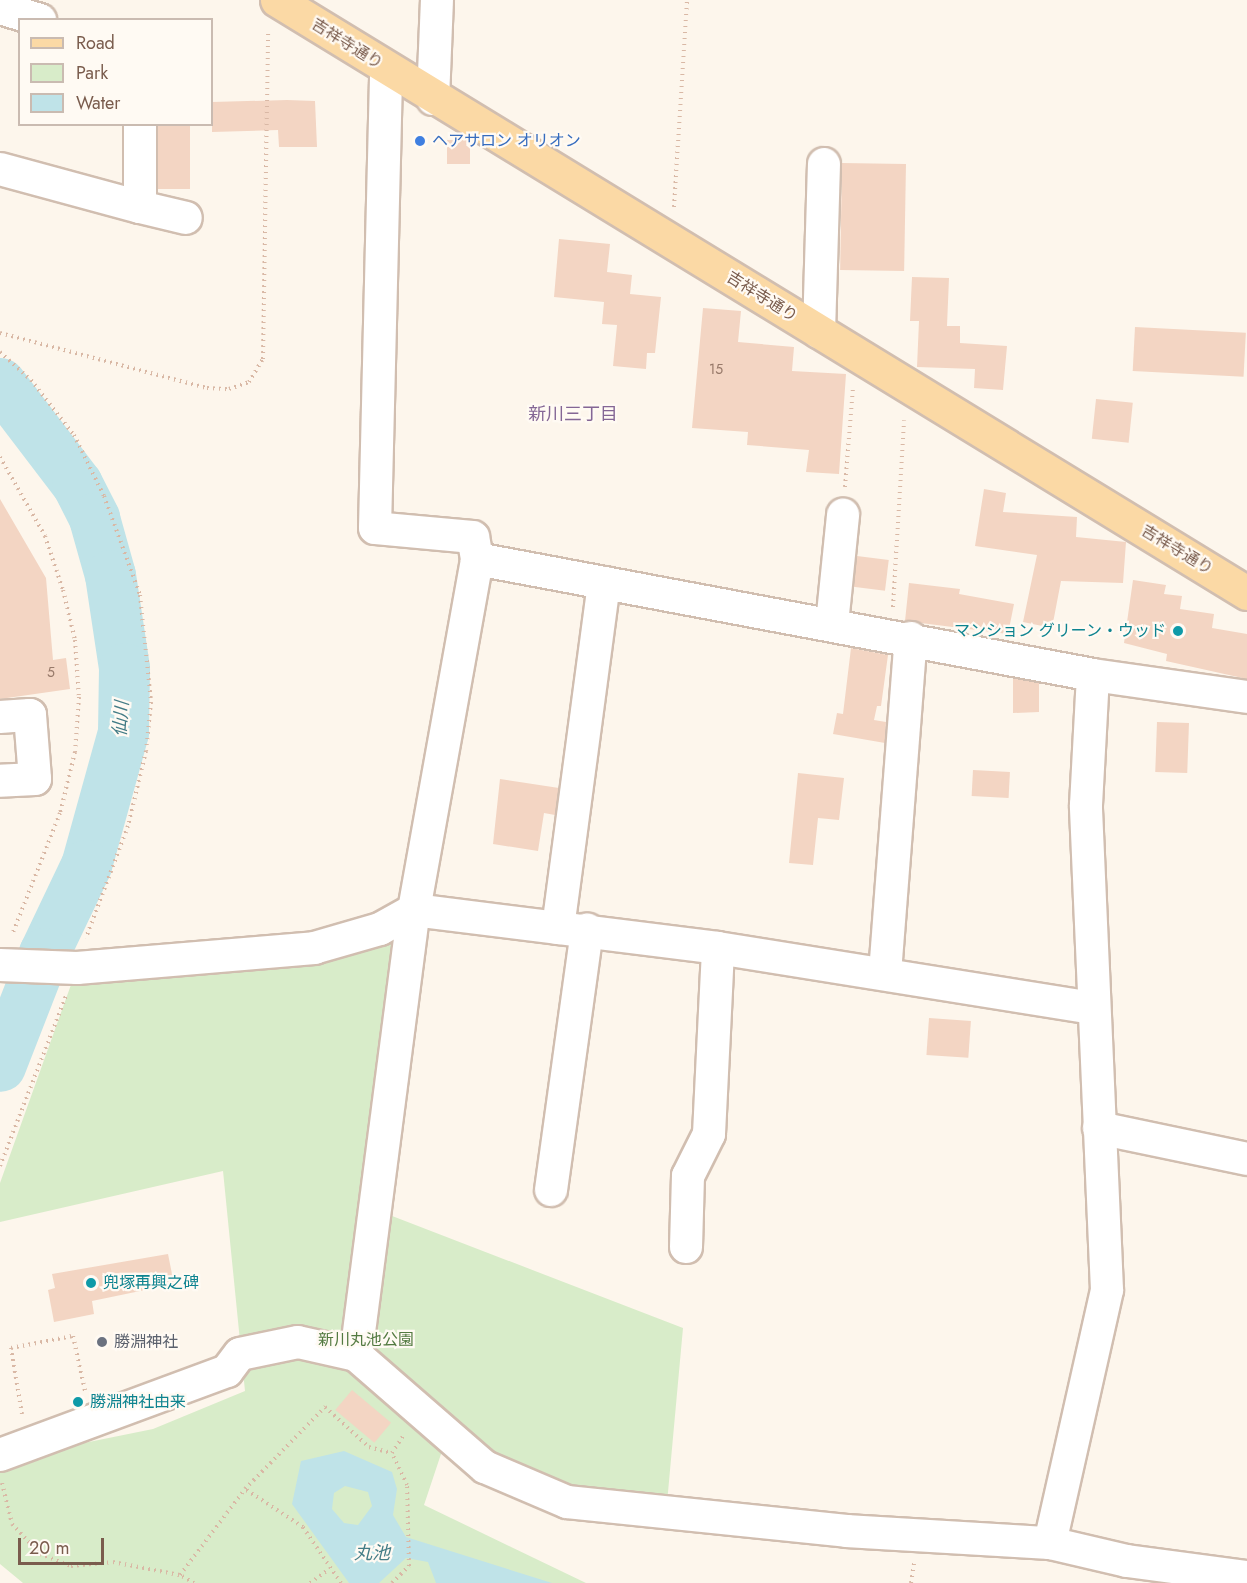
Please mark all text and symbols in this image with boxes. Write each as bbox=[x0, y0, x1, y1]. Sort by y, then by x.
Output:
street label: 吉祥寺通り bbox=[308, 15, 386, 73]
legend bbox=[18, 18, 213, 126]
text: Road bbox=[76, 30, 115, 56]
text: Park bbox=[76, 60, 108, 86]
text: Water bbox=[76, 90, 120, 116]
place label: ヘアサロン オリオン bbox=[432, 131, 581, 151]
marker: ヘアサロン オリオン bbox=[413, 134, 427, 148]
street label: 吉祥寺通り bbox=[723, 268, 801, 326]
house number: 15 bbox=[709, 361, 723, 377]
district label: 新川三丁目 bbox=[528, 403, 618, 425]
street label: 吉祥寺通り bbox=[1138, 521, 1216, 579]
place label: マンション グリーン・ウッド bbox=[953, 621, 1166, 641]
marker: マンション グリーン・ウッド bbox=[1171, 624, 1185, 638]
house number: 5 bbox=[47, 664, 55, 680]
water label: 仙川 bbox=[109, 700, 133, 738]
place label: 兜塚再興之碑 bbox=[103, 1273, 199, 1293]
marker: 兜塚再興之碑 bbox=[84, 1276, 98, 1290]
park label: 新川丸池公園 bbox=[318, 1330, 414, 1350]
place label: 勝淵神社 bbox=[114, 1332, 178, 1352]
marker: 勝淵神社 bbox=[95, 1335, 109, 1349]
place label: 勝淵神社由来 bbox=[90, 1392, 186, 1412]
marker: 勝淵神社由来 bbox=[71, 1395, 85, 1409]
scale bar bbox=[21, 1526, 106, 1564]
text: 20 m bbox=[29, 1535, 69, 1561]
water label: 丸池 bbox=[354, 1542, 390, 1564]

